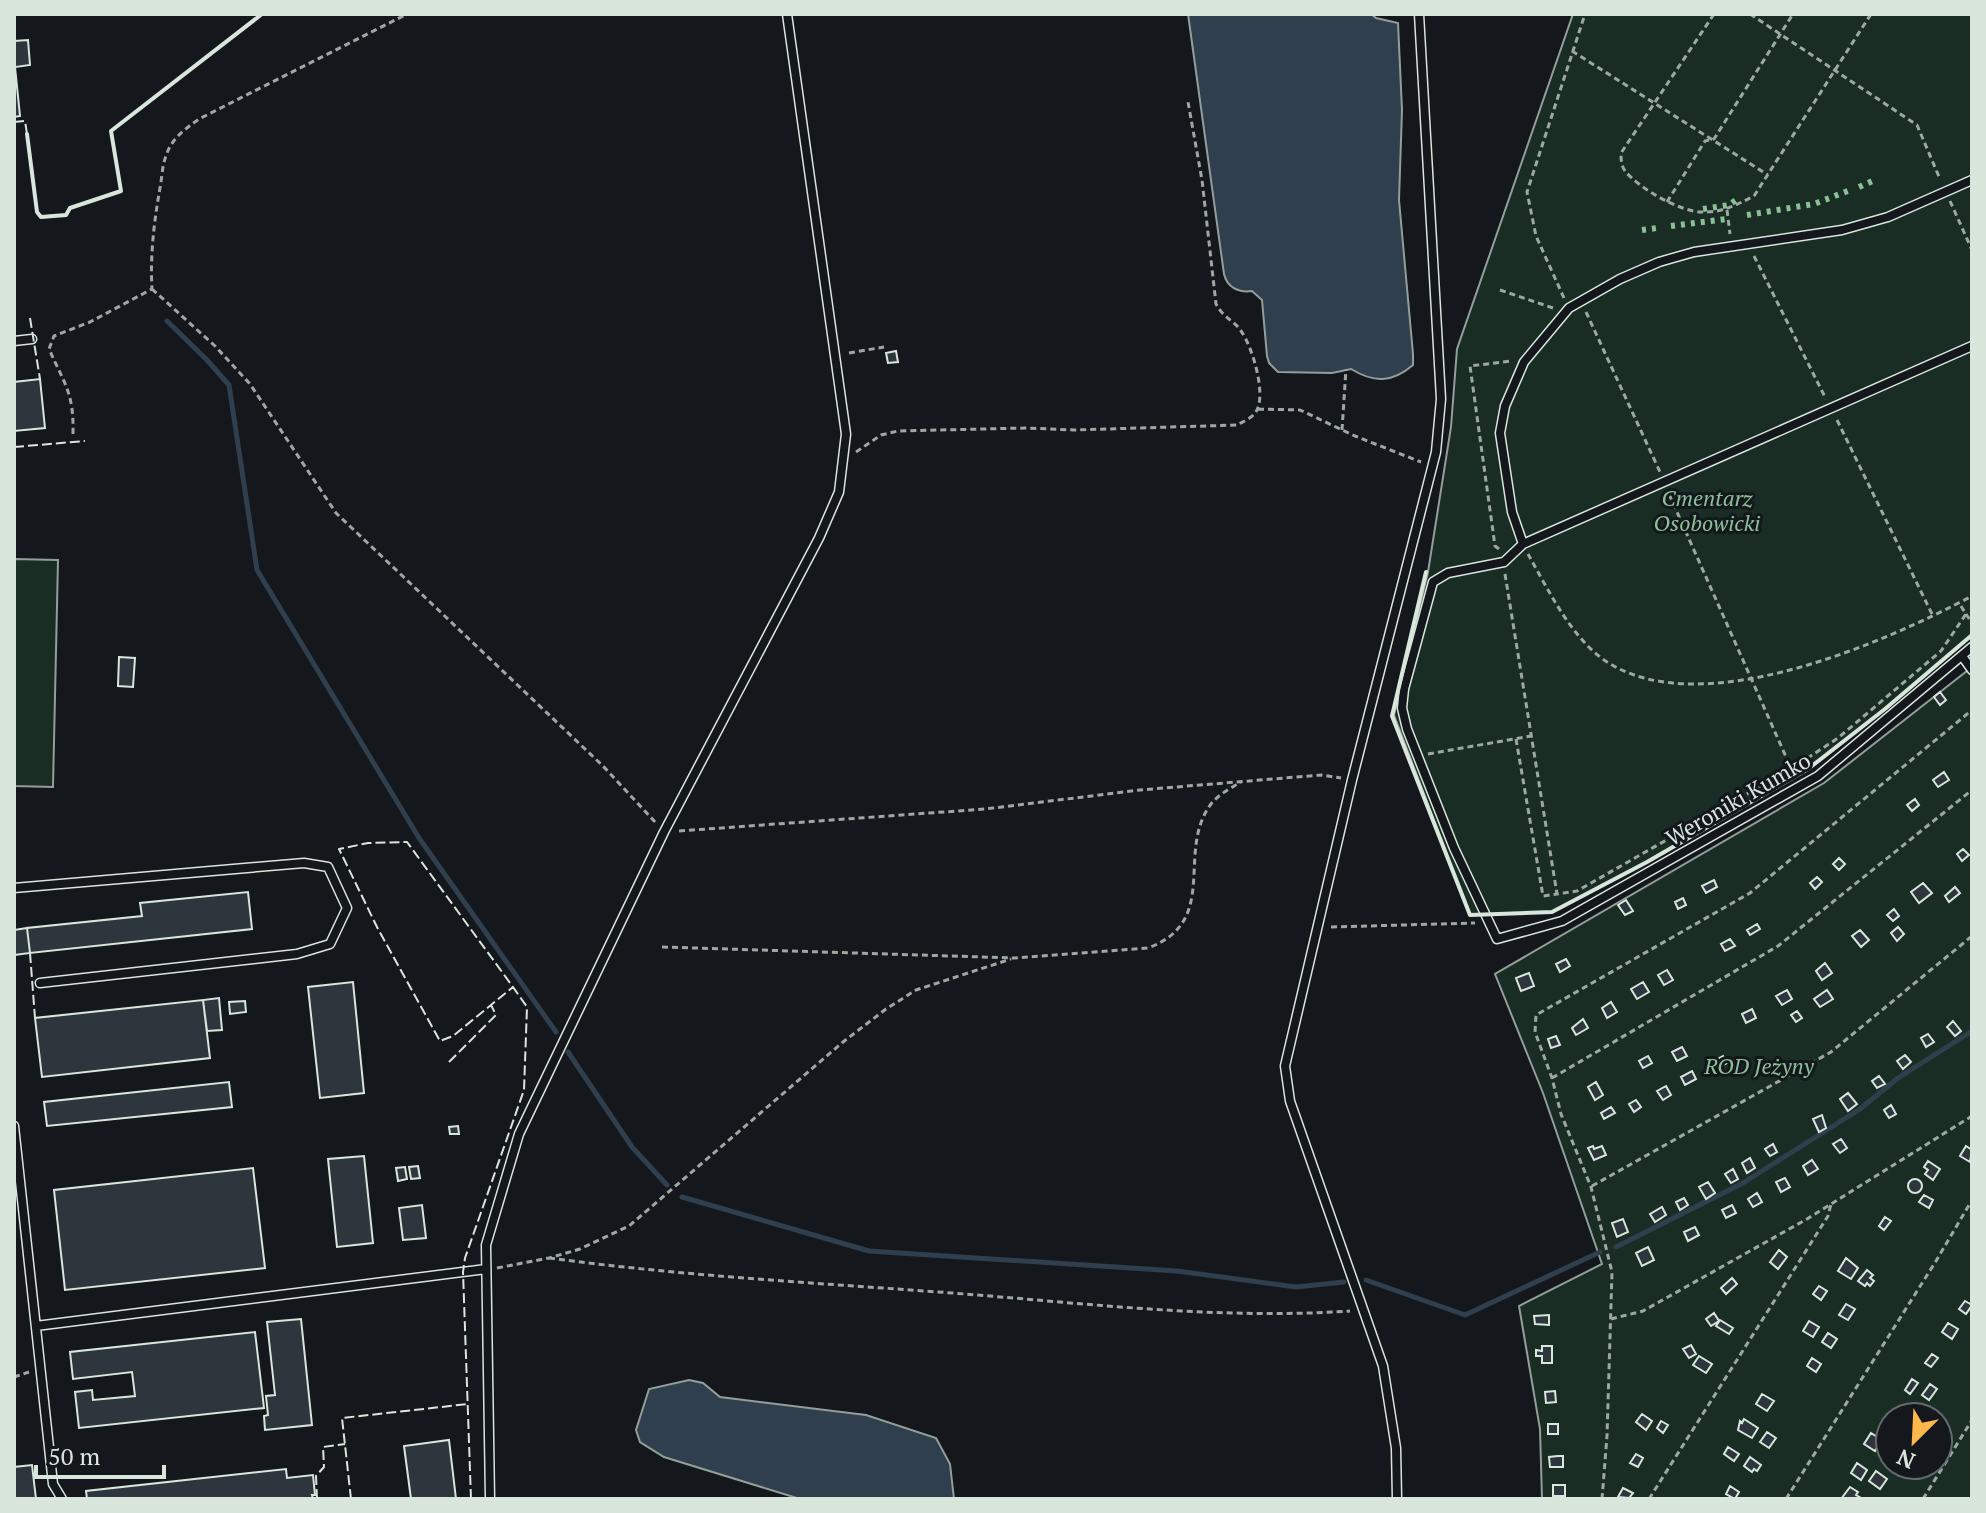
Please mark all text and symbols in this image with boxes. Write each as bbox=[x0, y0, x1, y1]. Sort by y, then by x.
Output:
park label: Cmentarz Osobowicki bbox=[1654, 483, 1760, 537]
street label: Weroniki Kumko bbox=[1660, 745, 1816, 852]
park label: ROD Jeżyny bbox=[1703, 1051, 1815, 1080]
north arrow bbox=[1874, 1401, 1954, 1481]
scale bar bbox=[36, 1429, 164, 1479]
text: 50 m bbox=[48, 1440, 100, 1472]
text: N bbox=[1892, 1443, 1919, 1476]

